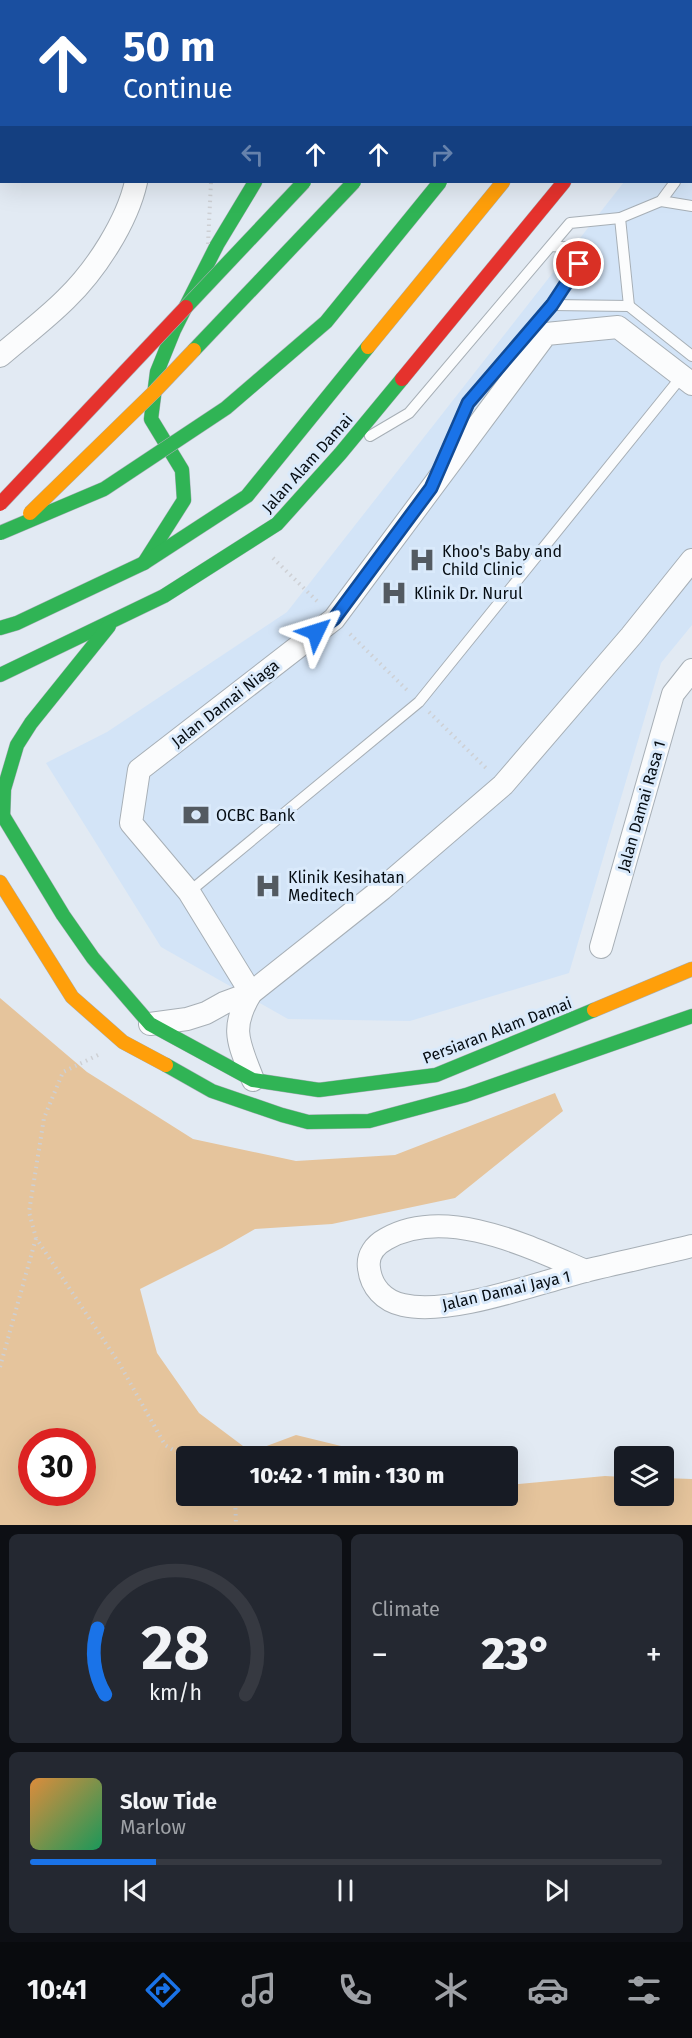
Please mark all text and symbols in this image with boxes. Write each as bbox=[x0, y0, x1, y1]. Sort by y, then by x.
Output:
text: 50 m bbox=[123, 22, 216, 72]
icon: ahead bbox=[24, 24, 102, 102]
text: Continue bbox=[123, 73, 233, 105]
icon: left bbox=[236, 138, 269, 171]
icon: ahead bbox=[299, 138, 332, 171]
icon: ahead bbox=[362, 138, 395, 171]
icon: right bbox=[425, 138, 458, 171]
pin bbox=[553, 238, 604, 289]
icon: arrive bbox=[562, 247, 595, 280]
street label: Jalan Alam Damai bbox=[258, 410, 357, 517]
place label: Khoo's Baby and Child Clinic bbox=[442, 542, 562, 579]
hospital icon: Khoo's Baby and Child Clinic bbox=[407, 545, 437, 575]
hospital icon: Klinik Dr. Nurul bbox=[379, 578, 409, 608]
place label: Klinik Dr. Nurul bbox=[414, 584, 523, 603]
position arrow bbox=[284, 600, 348, 664]
street label: Jalan Damai Niaga bbox=[168, 656, 283, 751]
street label: Jalan Damai Rasa 1 bbox=[614, 738, 669, 874]
bank icon: OCBC Bank bbox=[181, 800, 211, 830]
place label: OCBC Bank bbox=[216, 806, 296, 825]
place label: Klinik Kesihatan Meditech bbox=[288, 868, 405, 905]
hospital icon: Klinik Kesihatan Meditech bbox=[253, 871, 283, 901]
street label: Persiaran Alam Damai bbox=[420, 993, 574, 1068]
street label: Jalan Damai Jaya 1 bbox=[440, 1266, 572, 1315]
speed limit sign: 30 bbox=[18, 1428, 96, 1506]
map controls bbox=[614, 1446, 674, 1506]
button: layers bbox=[614, 1446, 674, 1506]
text: 10:42 · 1 min · 130 m bbox=[250, 1462, 444, 1489]
text: Climate bbox=[372, 1597, 440, 1621]
text: 28 bbox=[141, 1611, 210, 1686]
text: 23° bbox=[482, 1627, 552, 1681]
text: − bbox=[372, 1635, 388, 1675]
text: + bbox=[646, 1635, 662, 1675]
text: km/h bbox=[149, 1681, 202, 1707]
text: Slow Tide bbox=[120, 1788, 217, 1815]
text: Marlow bbox=[120, 1815, 186, 1839]
icon: previous bbox=[119, 1874, 152, 1907]
icon: pause bbox=[329, 1874, 362, 1907]
icon: next bbox=[540, 1874, 573, 1907]
icon: directions bbox=[142, 1969, 184, 2011]
icon: music bbox=[238, 1969, 280, 2011]
icon: phone bbox=[334, 1969, 376, 2011]
icon: climate bbox=[430, 1969, 472, 2011]
icon: car bbox=[527, 1969, 569, 2011]
icon: filters bbox=[623, 1969, 665, 2011]
text: 10:41 bbox=[27, 1974, 88, 2006]

